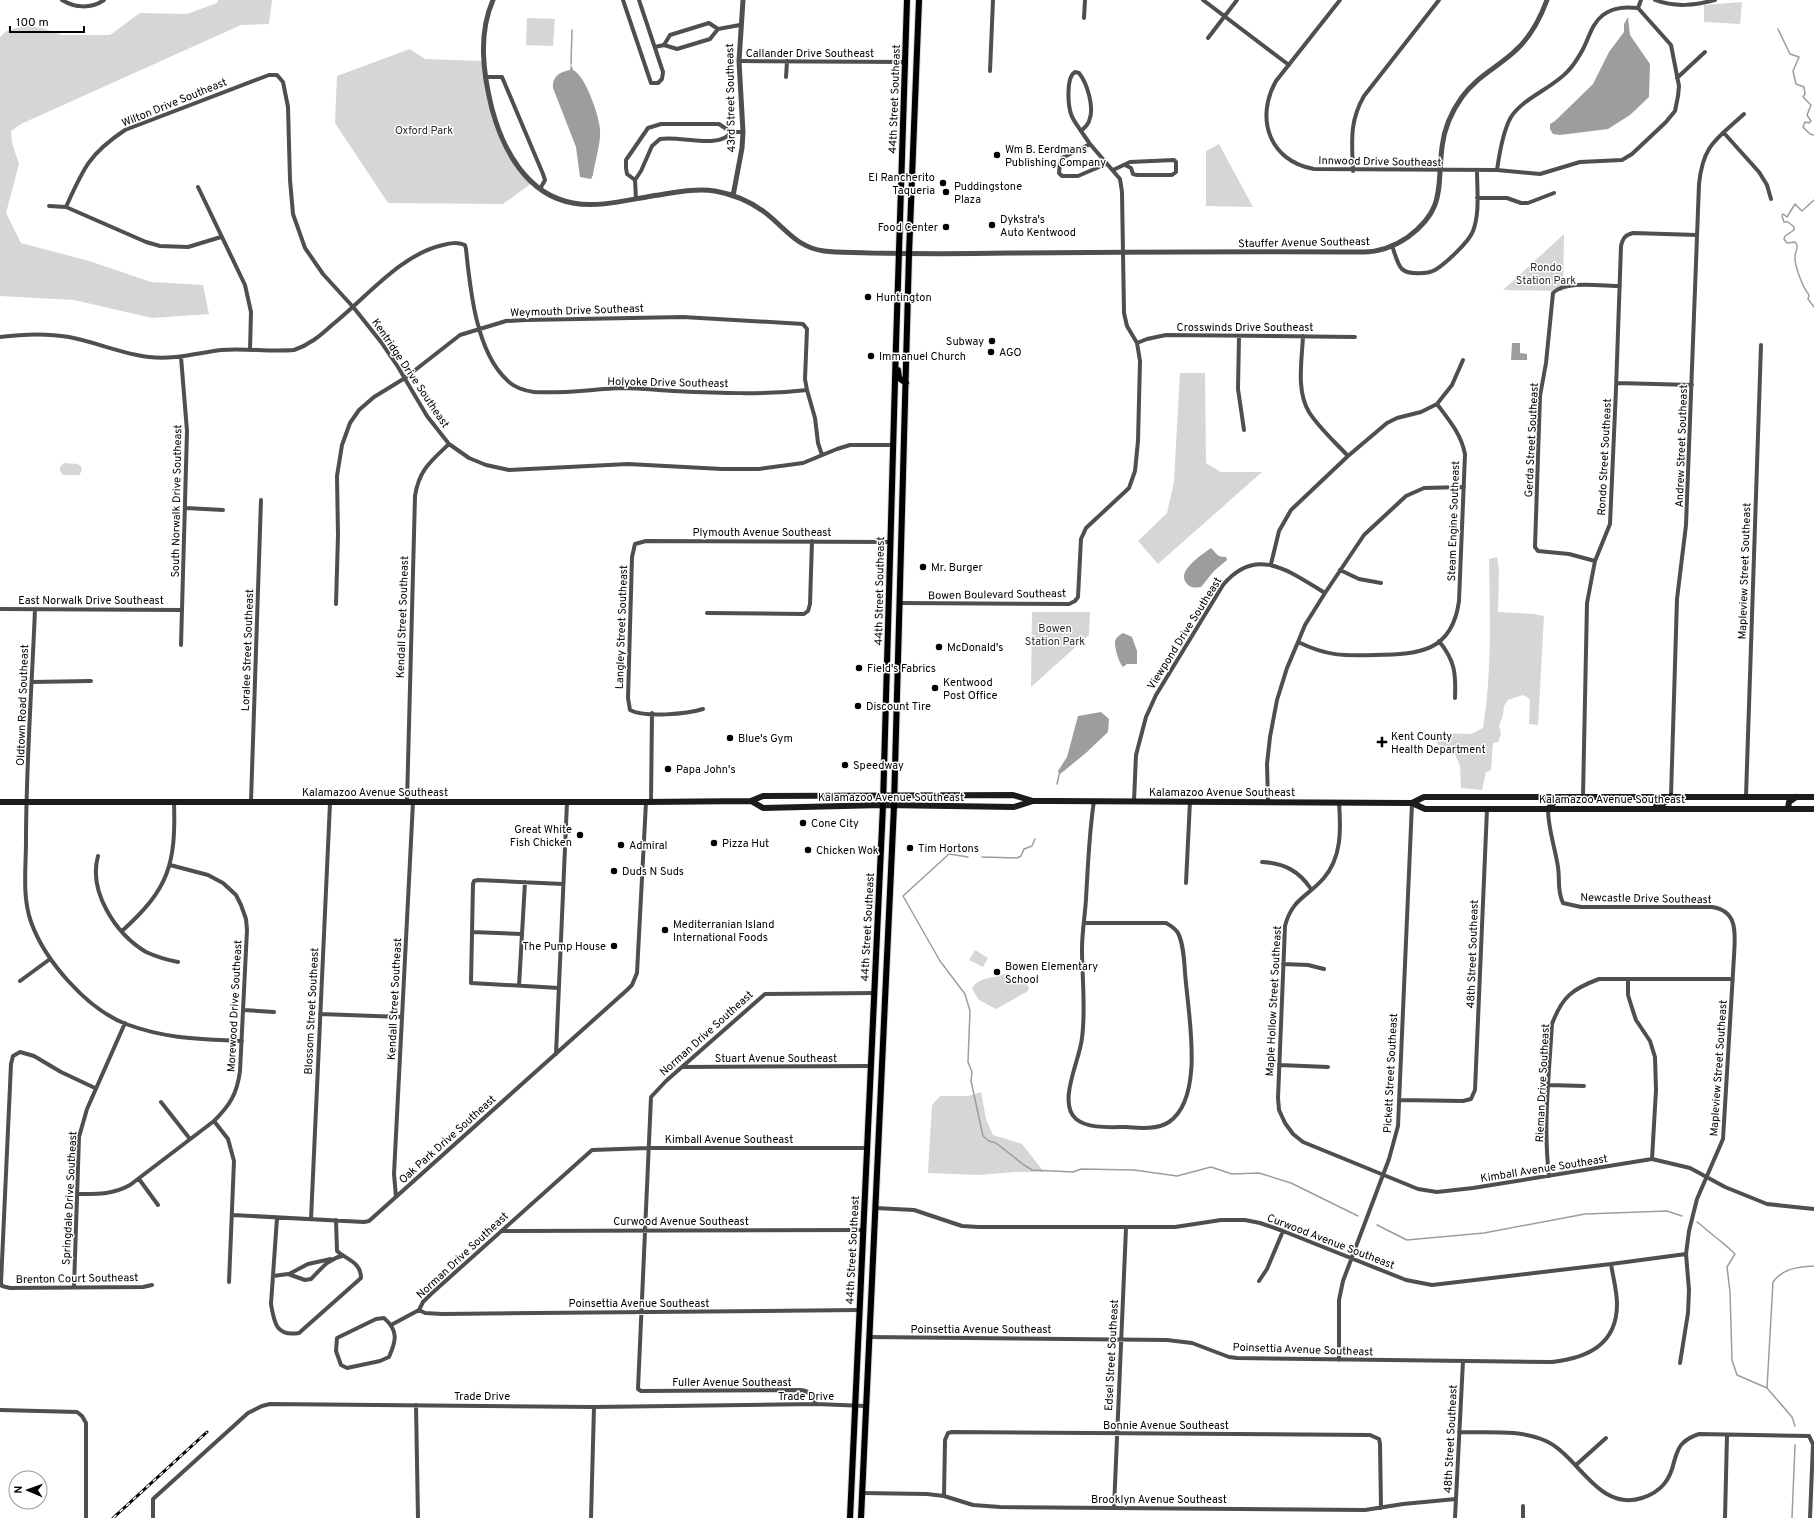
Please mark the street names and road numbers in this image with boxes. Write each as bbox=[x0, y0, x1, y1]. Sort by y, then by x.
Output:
street label: 43rd Street Southeast bbox=[723, 43, 739, 153]
street label: 44th Street Southeast bbox=[886, 44, 904, 154]
street label: Callander Drive Southeast bbox=[746, 47, 874, 61]
street label: Wilton Drive Southeast bbox=[120, 75, 229, 130]
street label: Innwood Drive Southeast bbox=[1318, 154, 1442, 170]
street label: Stauffer Avenue Southeast bbox=[1238, 235, 1370, 251]
street label: Weymouth Drive Southeast bbox=[510, 302, 644, 320]
street label: Kentridge Drive Southeast bbox=[368, 316, 452, 431]
street label: Crosswinds Drive Southeast bbox=[1177, 321, 1313, 335]
street label: Holyoke Drive Southeast bbox=[607, 375, 729, 391]
street label: Gerda Street Southeast bbox=[1522, 382, 1542, 498]
street label: Andrew Street Southeast bbox=[1673, 384, 1691, 508]
street label: Rondo Street Southeast bbox=[1595, 398, 1615, 516]
street label: South Norwalk Drive Southeast bbox=[169, 424, 185, 578]
street label: Steam Engine Southeast bbox=[1445, 460, 1463, 582]
street label: Mapleview Street Southeast bbox=[1736, 502, 1754, 640]
street label: Plymouth Avenue Southeast bbox=[692, 526, 832, 540]
street label: 44th Street Southeast bbox=[872, 536, 888, 646]
street label: Kendall Street Southeast bbox=[394, 556, 412, 678]
street label: Langley Street Southeast bbox=[613, 565, 631, 689]
street label: Viewpond Drive Southeast bbox=[1145, 575, 1225, 692]
street label: Bowen Boulevard Southeast bbox=[928, 587, 1066, 603]
street label: Loralee Street Southeast bbox=[239, 589, 257, 711]
street label: East Norwalk Drive Southeast bbox=[18, 594, 164, 608]
street label: Oldtown Road Southeast bbox=[14, 644, 32, 766]
street label: Kalamazoo Avenue Southeast bbox=[302, 786, 448, 800]
street label: Kalamazoo Avenue Southeast bbox=[1149, 786, 1295, 800]
street label: Kalamazoo Avenue Southeast bbox=[818, 791, 964, 805]
street label: Kalamazoo Avenue Southeast bbox=[1539, 793, 1685, 807]
street label: 44th Street Southeast bbox=[858, 872, 878, 982]
street label: Newcastle Drive Southeast bbox=[1580, 891, 1712, 907]
street label: 48th Street Southeast bbox=[1464, 899, 1482, 1009]
street label: Maple Hollow Street Southeast bbox=[1263, 925, 1285, 1077]
street label: Kendall Street Southeast bbox=[385, 938, 405, 1061]
street label: Morewood Drive Southeast bbox=[225, 940, 245, 1073]
street label: Blossom Street Southeast bbox=[302, 947, 322, 1075]
street label: Norman Drive Southeast bbox=[657, 988, 756, 1079]
street label: Mapleview Street Southeast bbox=[1707, 999, 1731, 1137]
street label: Pickett Street Southeast bbox=[1381, 1013, 1401, 1133]
street label: Rieman Drive Southeast bbox=[1533, 1023, 1553, 1143]
street label: Stuart Avenue Southeast bbox=[715, 1052, 837, 1066]
street label: Oak Park Drive Southeast bbox=[396, 1092, 499, 1187]
street label: Springdale Drive Southeast bbox=[59, 1131, 80, 1265]
street label: Kimball Avenue Southeast bbox=[665, 1133, 793, 1147]
street label: Kimball Avenue Southeast bbox=[1480, 1152, 1609, 1186]
street label: 44th Street Southeast bbox=[843, 1195, 863, 1305]
street label: Norman Drive Southeast bbox=[414, 1209, 512, 1302]
street label: Curwood Avenue Southeast bbox=[1265, 1211, 1396, 1273]
street label: Curwood Avenue Southeast bbox=[613, 1215, 749, 1229]
street label: Brenton Court Southeast bbox=[15, 1271, 139, 1287]
street label: Poinsettia Avenue Southeast bbox=[569, 1297, 709, 1311]
street label: Edsel Street Southeast bbox=[1102, 1299, 1122, 1411]
street label: Poinsettia Avenue Southeast bbox=[911, 1323, 1051, 1337]
street label: Poinsettia Avenue Southeast bbox=[1232, 1341, 1374, 1359]
street label: Fuller Avenue Southeast bbox=[672, 1376, 792, 1390]
street label: 48th Street Southeast bbox=[1441, 1384, 1461, 1494]
street label: Trade Drive bbox=[454, 1390, 510, 1404]
street label: Trade Drive bbox=[778, 1390, 834, 1404]
street label: Bonnie Avenue Southeast bbox=[1103, 1419, 1229, 1433]
street label: Brooklyn Avenue Southeast bbox=[1091, 1493, 1227, 1507]

